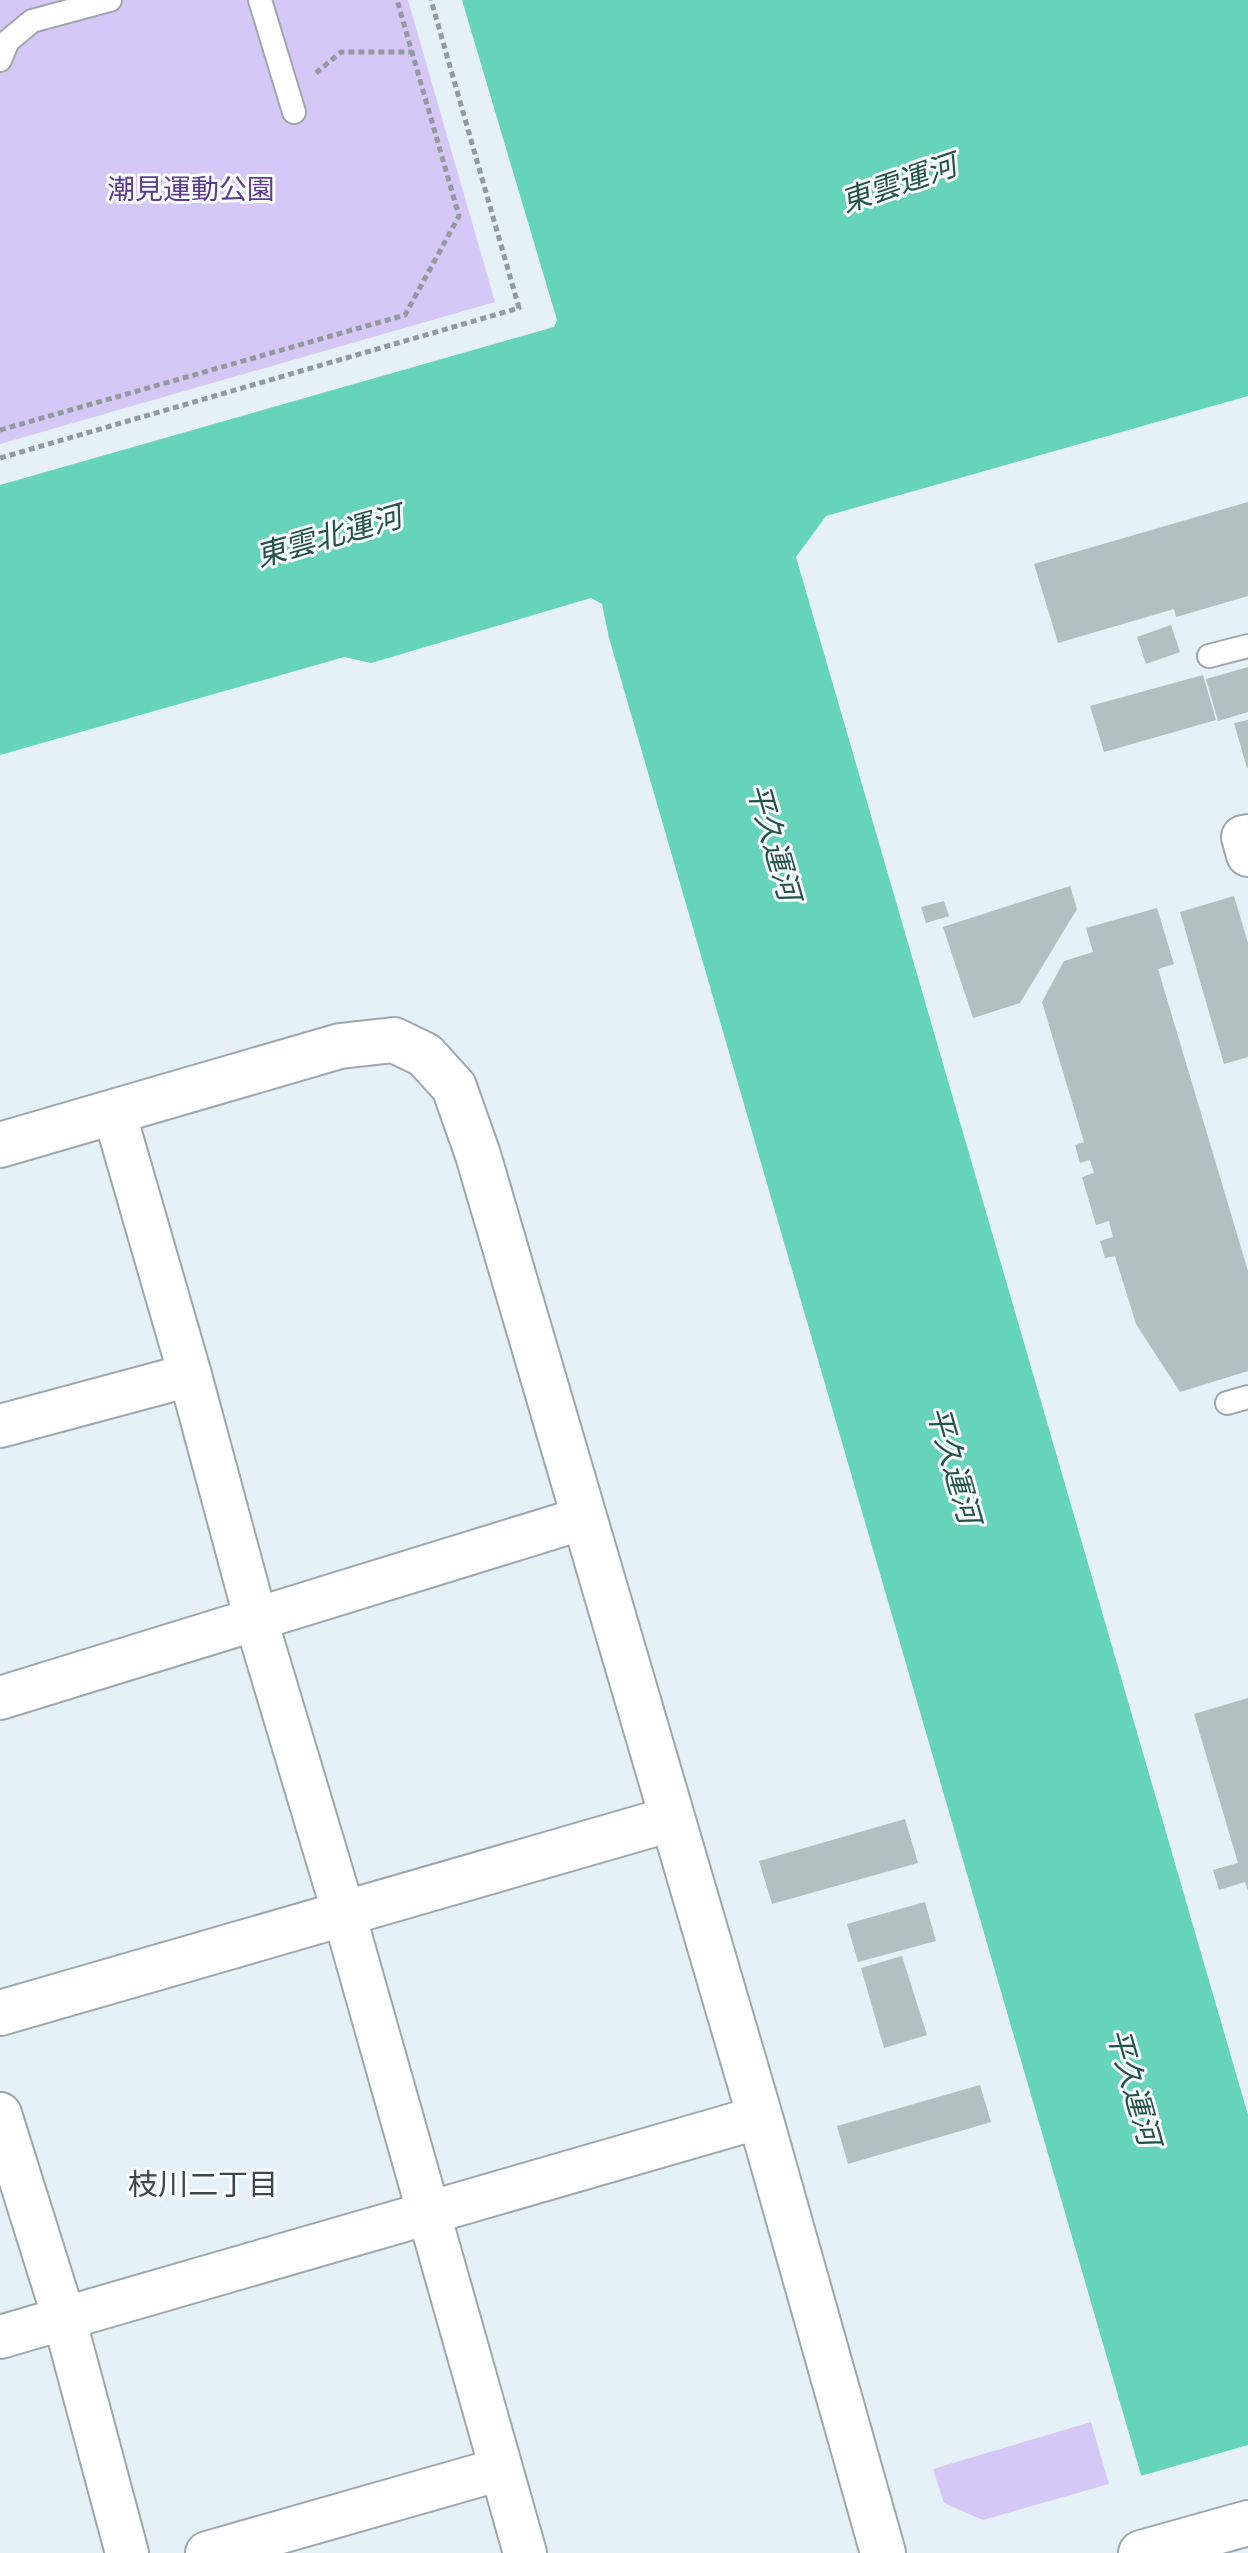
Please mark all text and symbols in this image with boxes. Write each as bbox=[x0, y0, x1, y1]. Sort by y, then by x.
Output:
water label: 東雲運河 bbox=[835, 143, 967, 224]
park label: 潮見運動公園 bbox=[107, 170, 275, 210]
water label: 東雲北運河 bbox=[251, 494, 412, 578]
water label: 平久運河 bbox=[736, 778, 812, 910]
water label: 平久運河 bbox=[916, 1401, 992, 1533]
water label: 平久運河 bbox=[1096, 2023, 1172, 2155]
district label: 枝川二丁目 bbox=[128, 2164, 278, 2207]

